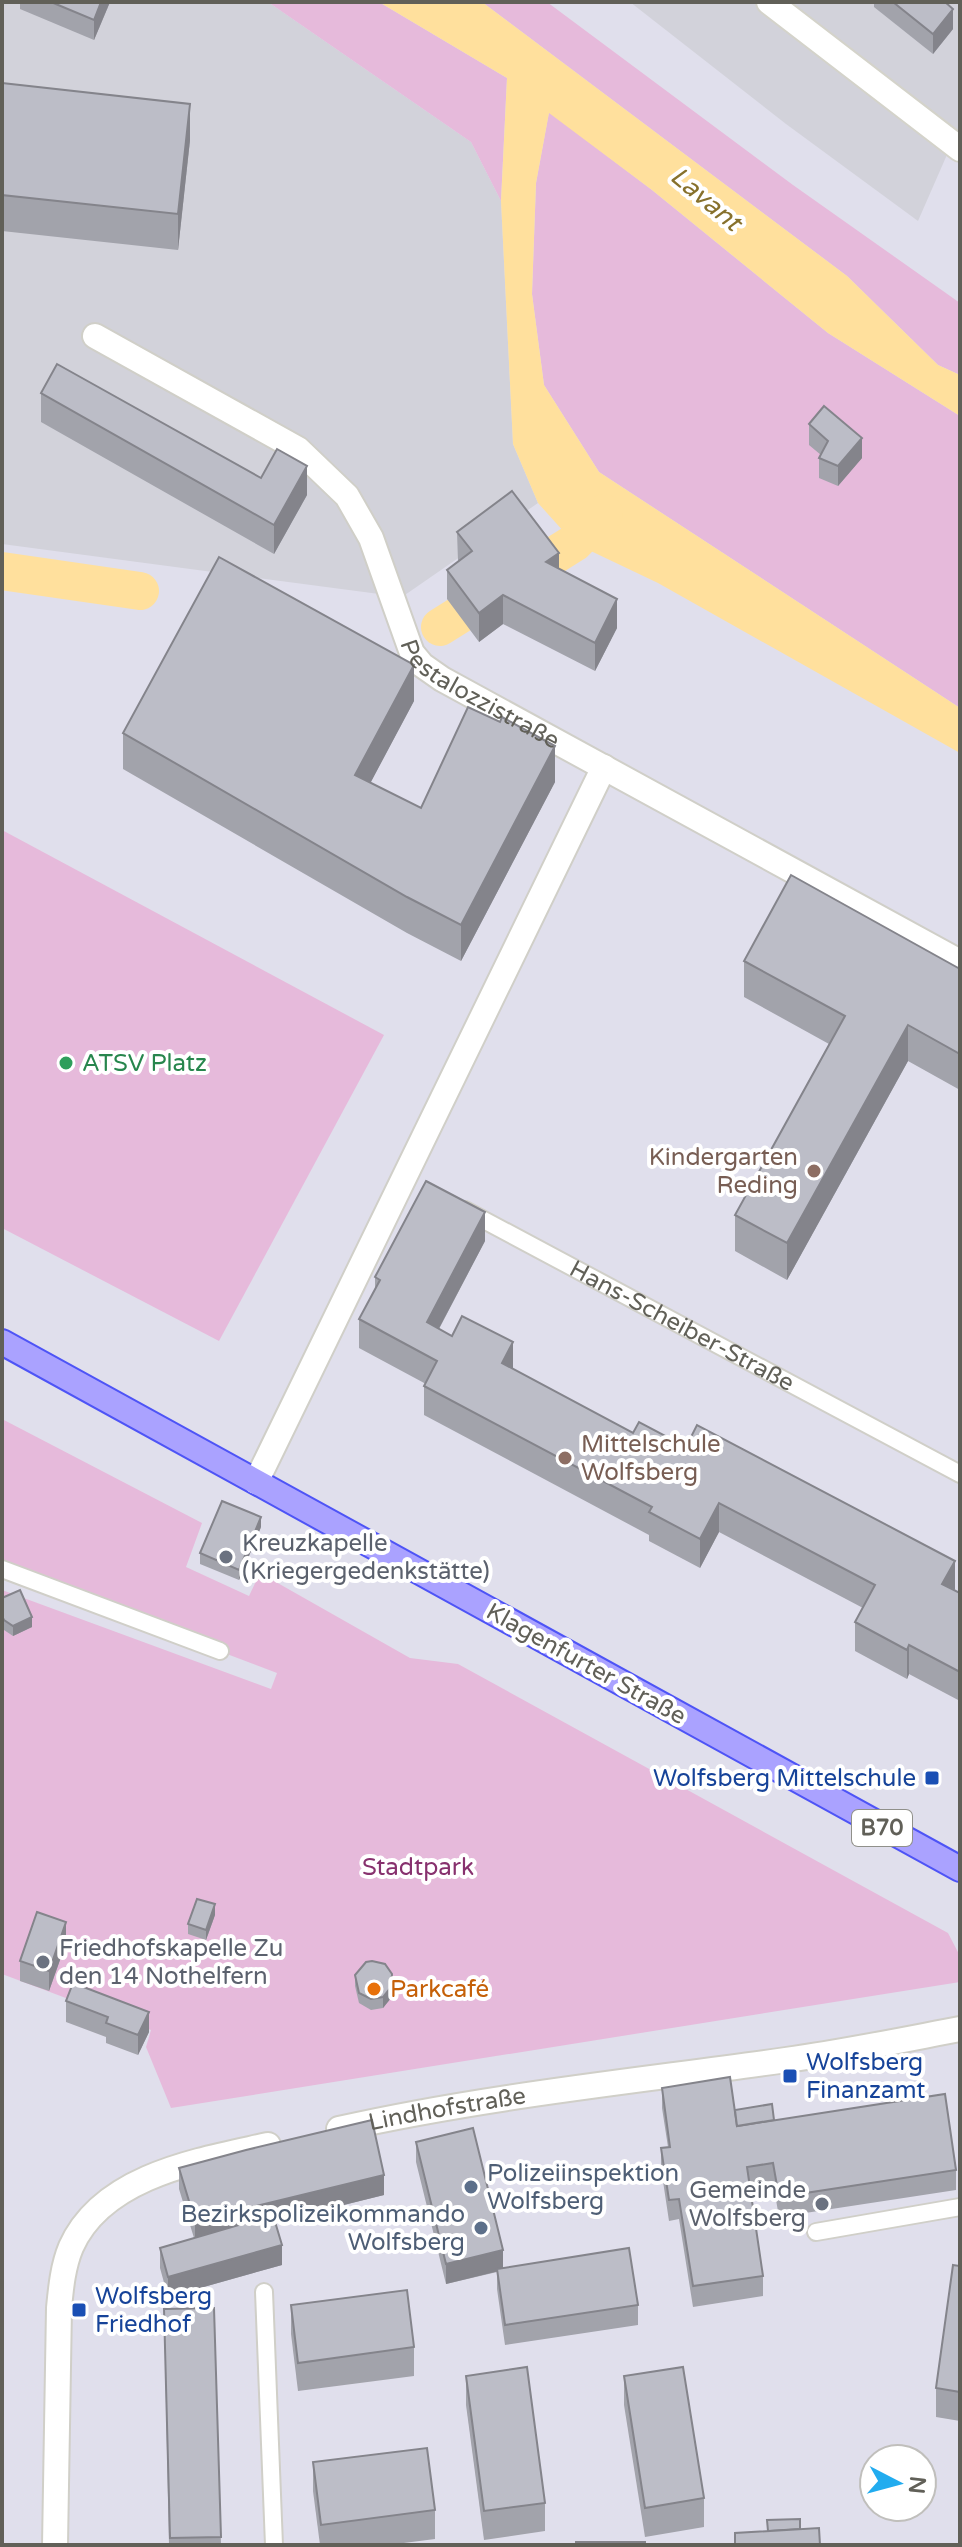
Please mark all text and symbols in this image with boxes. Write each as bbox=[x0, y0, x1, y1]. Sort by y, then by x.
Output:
water label: Lavant bbox=[664, 160, 750, 240]
street label: Pestalozzistraße bbox=[394, 635, 565, 755]
place label: ATSV Platz bbox=[82, 1049, 207, 1078]
marker: ATSV Platz bbox=[57, 1054, 75, 1072]
place label: Kindergarten Reding bbox=[649, 1143, 798, 1200]
marker: Kindergarten Reding bbox=[805, 1162, 823, 1180]
street label: Hans-Scheiber-Straße bbox=[565, 1254, 799, 1398]
place label: Mittelschule Wolfsberg bbox=[581, 1430, 721, 1487]
marker: Mittelschule Wolfsberg bbox=[556, 1449, 574, 1467]
place label: Kreuzkapelle (Kriegergedenkstätte) bbox=[242, 1529, 490, 1586]
marker: Kreuzkapelle (Kriegergedenkstätte) bbox=[217, 1548, 235, 1566]
street label: Klagenfurter Straße bbox=[481, 1597, 691, 1731]
place label: Wolfsberg Mittelschule bbox=[653, 1764, 916, 1793]
marker: Wolfsberg Mittelschule bbox=[923, 1769, 941, 1787]
road number: B70 bbox=[852, 1810, 912, 1846]
park label: Stadtpark bbox=[362, 1853, 474, 1882]
place label: Friedhofskapelle Zu den 14 Nothelfern bbox=[59, 1934, 283, 1991]
marker: Friedhofskapelle Zu den 14 Nothelfern bbox=[34, 1953, 52, 1971]
place label: Parkcafé bbox=[390, 1975, 489, 2004]
marker: Parkcafé bbox=[365, 1980, 383, 1998]
place label: Wolfsberg Finanzamt bbox=[806, 2048, 925, 2105]
marker: Wolfsberg Finanzamt bbox=[781, 2067, 799, 2085]
street label: Lindhofstraße bbox=[366, 2081, 528, 2137]
place label: Polizeiinspektion Wolfsberg bbox=[487, 2159, 679, 2216]
place label: Gemeinde Wolfsberg bbox=[689, 2176, 806, 2233]
marker: Polizeiinspektion Wolfsberg bbox=[462, 2178, 480, 2196]
marker: Gemeinde Wolfsberg bbox=[813, 2195, 831, 2213]
place label: Bezirkspolizeikommando Wolfsberg bbox=[181, 2200, 465, 2257]
marker: Bezirkspolizeikommando Wolfsberg bbox=[472, 2219, 490, 2237]
place label: Wolfsberg Friedhof bbox=[95, 2282, 212, 2339]
marker: Wolfsberg Friedhof bbox=[70, 2301, 88, 2319]
north arrow bbox=[858, 2443, 938, 2523]
text: N bbox=[903, 2475, 931, 2495]

